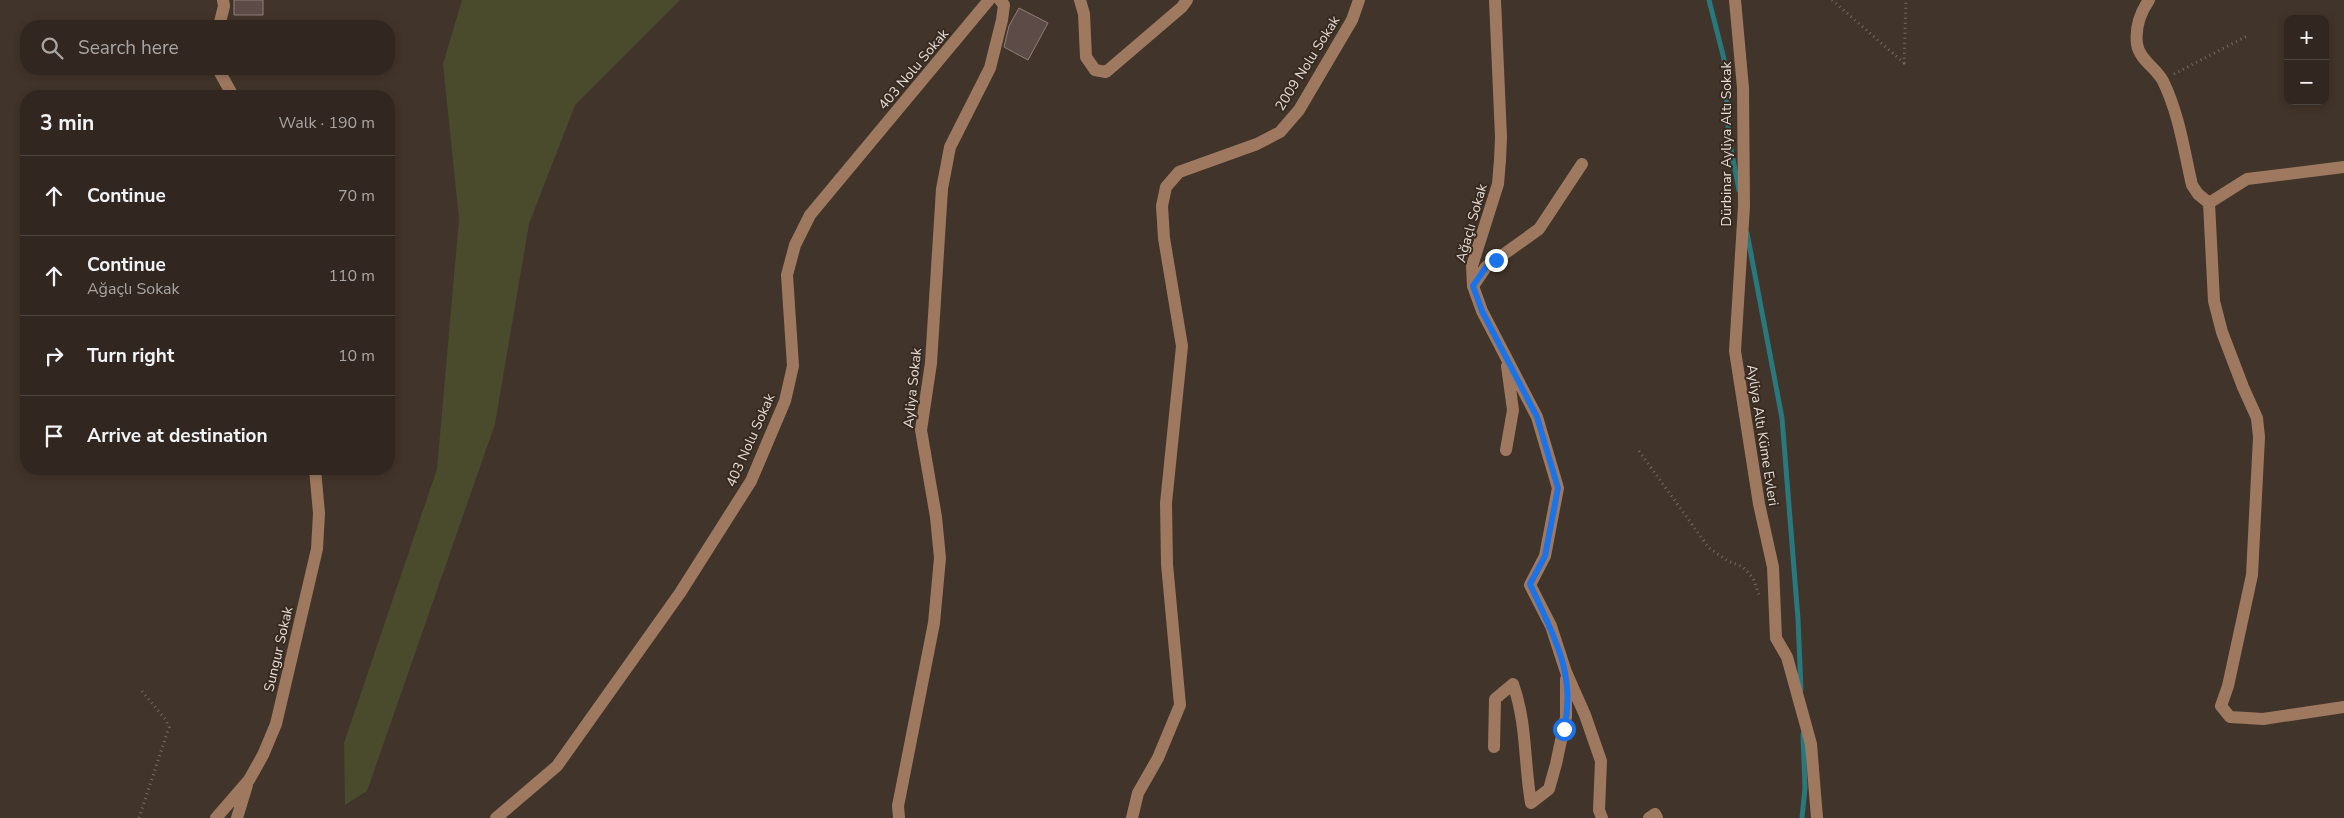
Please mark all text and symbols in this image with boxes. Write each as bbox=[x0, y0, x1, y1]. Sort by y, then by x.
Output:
street label: 2009 Nolu Sokak bbox=[1271, 11, 1345, 114]
map controls bbox=[2284, 15, 2329, 105]
button: + bbox=[2284, 15, 2329, 60]
search box bbox=[20, 20, 395, 75]
street label: 403 Nolu Sokak bbox=[874, 24, 954, 114]
icon: search bbox=[38, 34, 66, 62]
text: Search here bbox=[78, 35, 179, 61]
button: − bbox=[2284, 60, 2329, 105]
street label: Dürbinar Ayliya Altı Sokak bbox=[1717, 61, 1736, 226]
text: 3 min bbox=[40, 109, 94, 137]
text: Walk · 190 m bbox=[279, 112, 375, 134]
street label: Ağaçlı Sokak bbox=[1451, 181, 1492, 265]
icon: ahead bbox=[40, 182, 68, 210]
text: Continue bbox=[87, 183, 166, 209]
text: 70 m bbox=[338, 185, 375, 207]
route end bbox=[1485, 249, 1508, 272]
text: Continue bbox=[87, 252, 166, 278]
icon: ahead bbox=[40, 262, 68, 290]
text: 110 m bbox=[328, 265, 375, 287]
text: Ağaçlı Sokak bbox=[87, 278, 180, 300]
icon: right bbox=[40, 342, 68, 370]
text: Turn right bbox=[87, 343, 174, 369]
text: 10 m bbox=[338, 345, 375, 367]
street label: Ayliya Sokak bbox=[899, 346, 926, 429]
street label: Ayliya Altı Küme Evleri bbox=[1742, 363, 1783, 507]
street label: 403 Nolu Sokak bbox=[721, 390, 780, 490]
icon: arrive bbox=[40, 422, 68, 450]
text: Arrive at destination bbox=[87, 423, 268, 449]
street label: Sungur Sokak bbox=[259, 604, 298, 694]
route start bbox=[1553, 718, 1576, 741]

